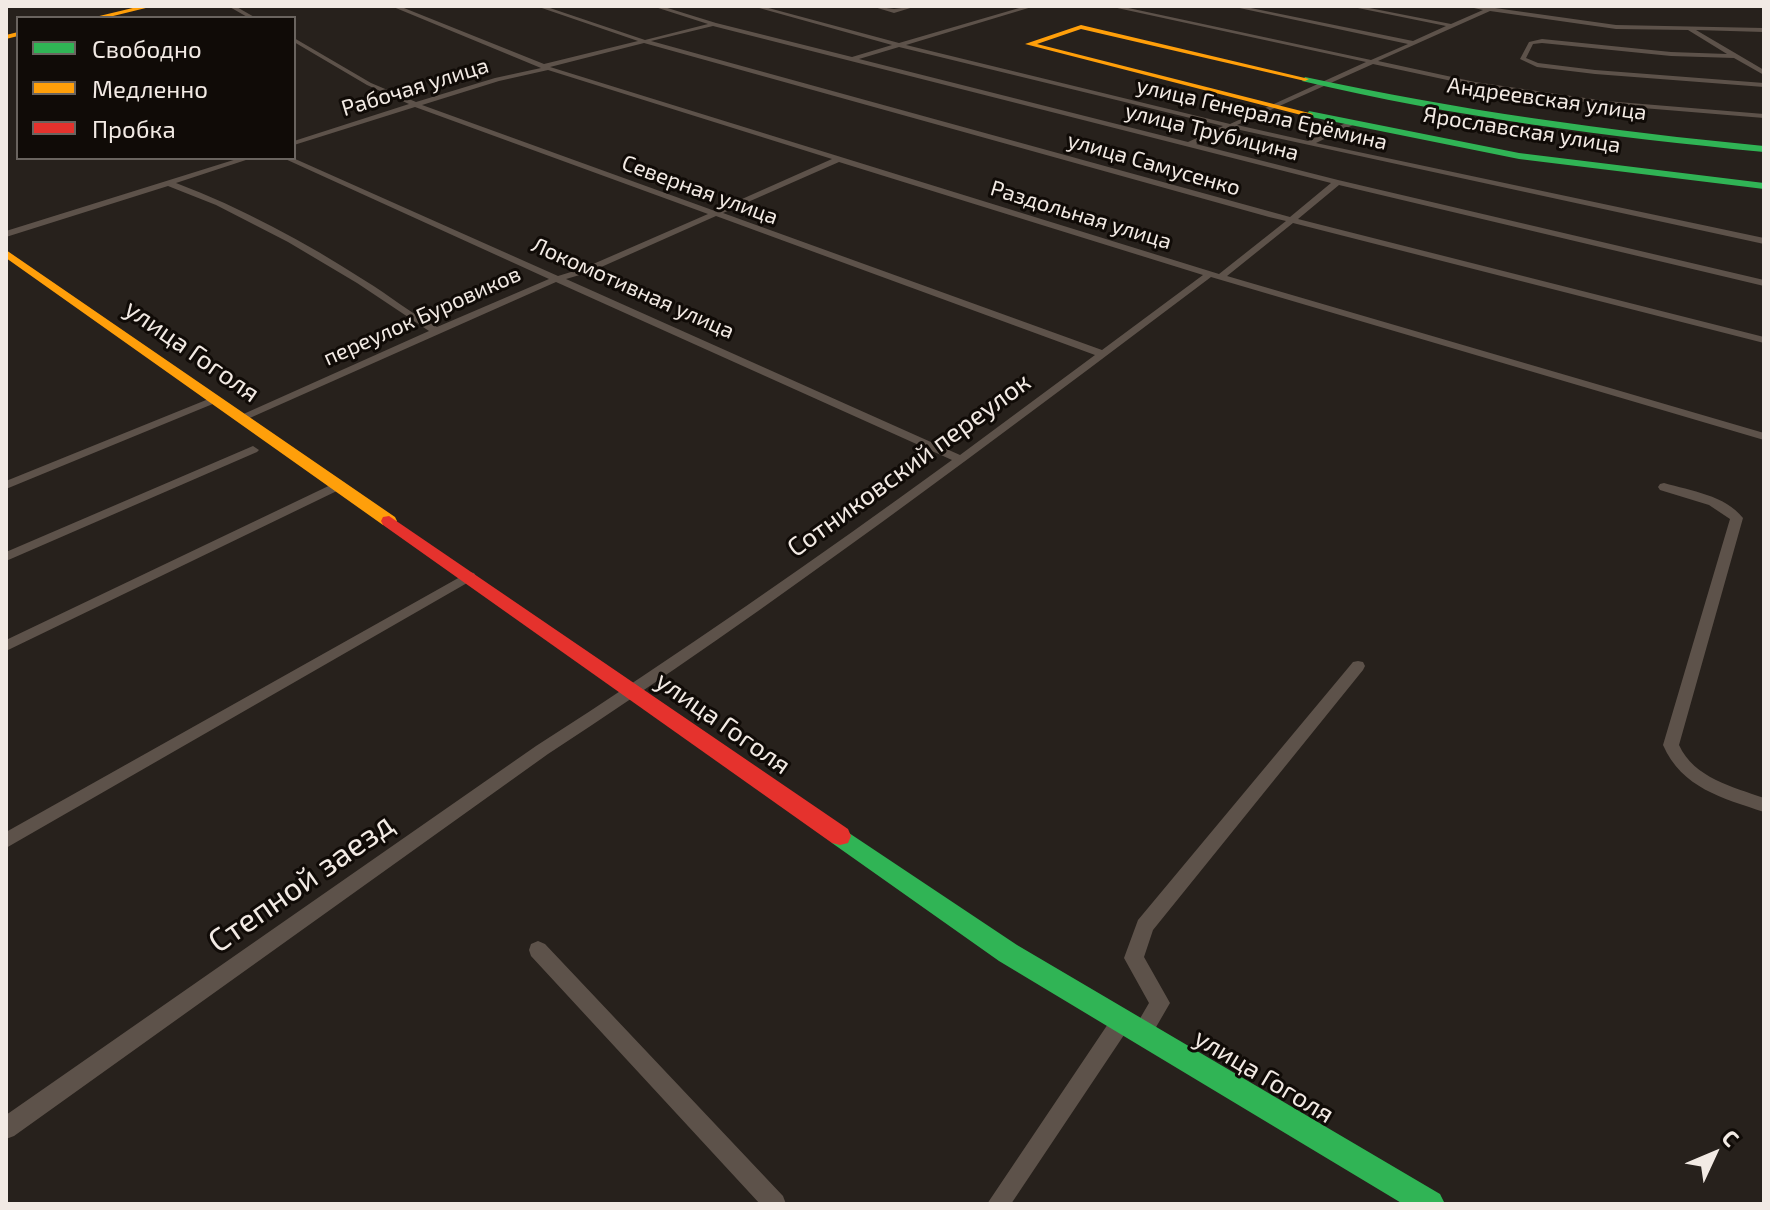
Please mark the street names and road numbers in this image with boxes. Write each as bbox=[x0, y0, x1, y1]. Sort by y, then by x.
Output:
street label: Рабочая улица bbox=[338, 52, 492, 122]
street label: улица Генерала Ерёмина bbox=[1134, 72, 1390, 156]
street label: Андреевская улица bbox=[1446, 72, 1648, 126]
street label: улица Трубицина bbox=[1122, 98, 1302, 166]
street label: Ярославская улица bbox=[1421, 101, 1623, 159]
street label: улица Самусенко bbox=[1064, 127, 1244, 201]
street label: Северная улица bbox=[618, 149, 782, 231]
street label: Раздольная улица bbox=[987, 175, 1175, 255]
street label: Локомотивная улица bbox=[528, 231, 738, 345]
street label: переулок Буровиков bbox=[319, 261, 525, 371]
street label: улица Гоголя bbox=[118, 293, 266, 409]
street label: Сотниковский переулок bbox=[781, 366, 1037, 564]
street label: улица Гоголя bbox=[649, 665, 797, 781]
street label: Степной заезд bbox=[201, 805, 401, 961]
street label: улица Гоголя bbox=[1188, 1022, 1340, 1130]

